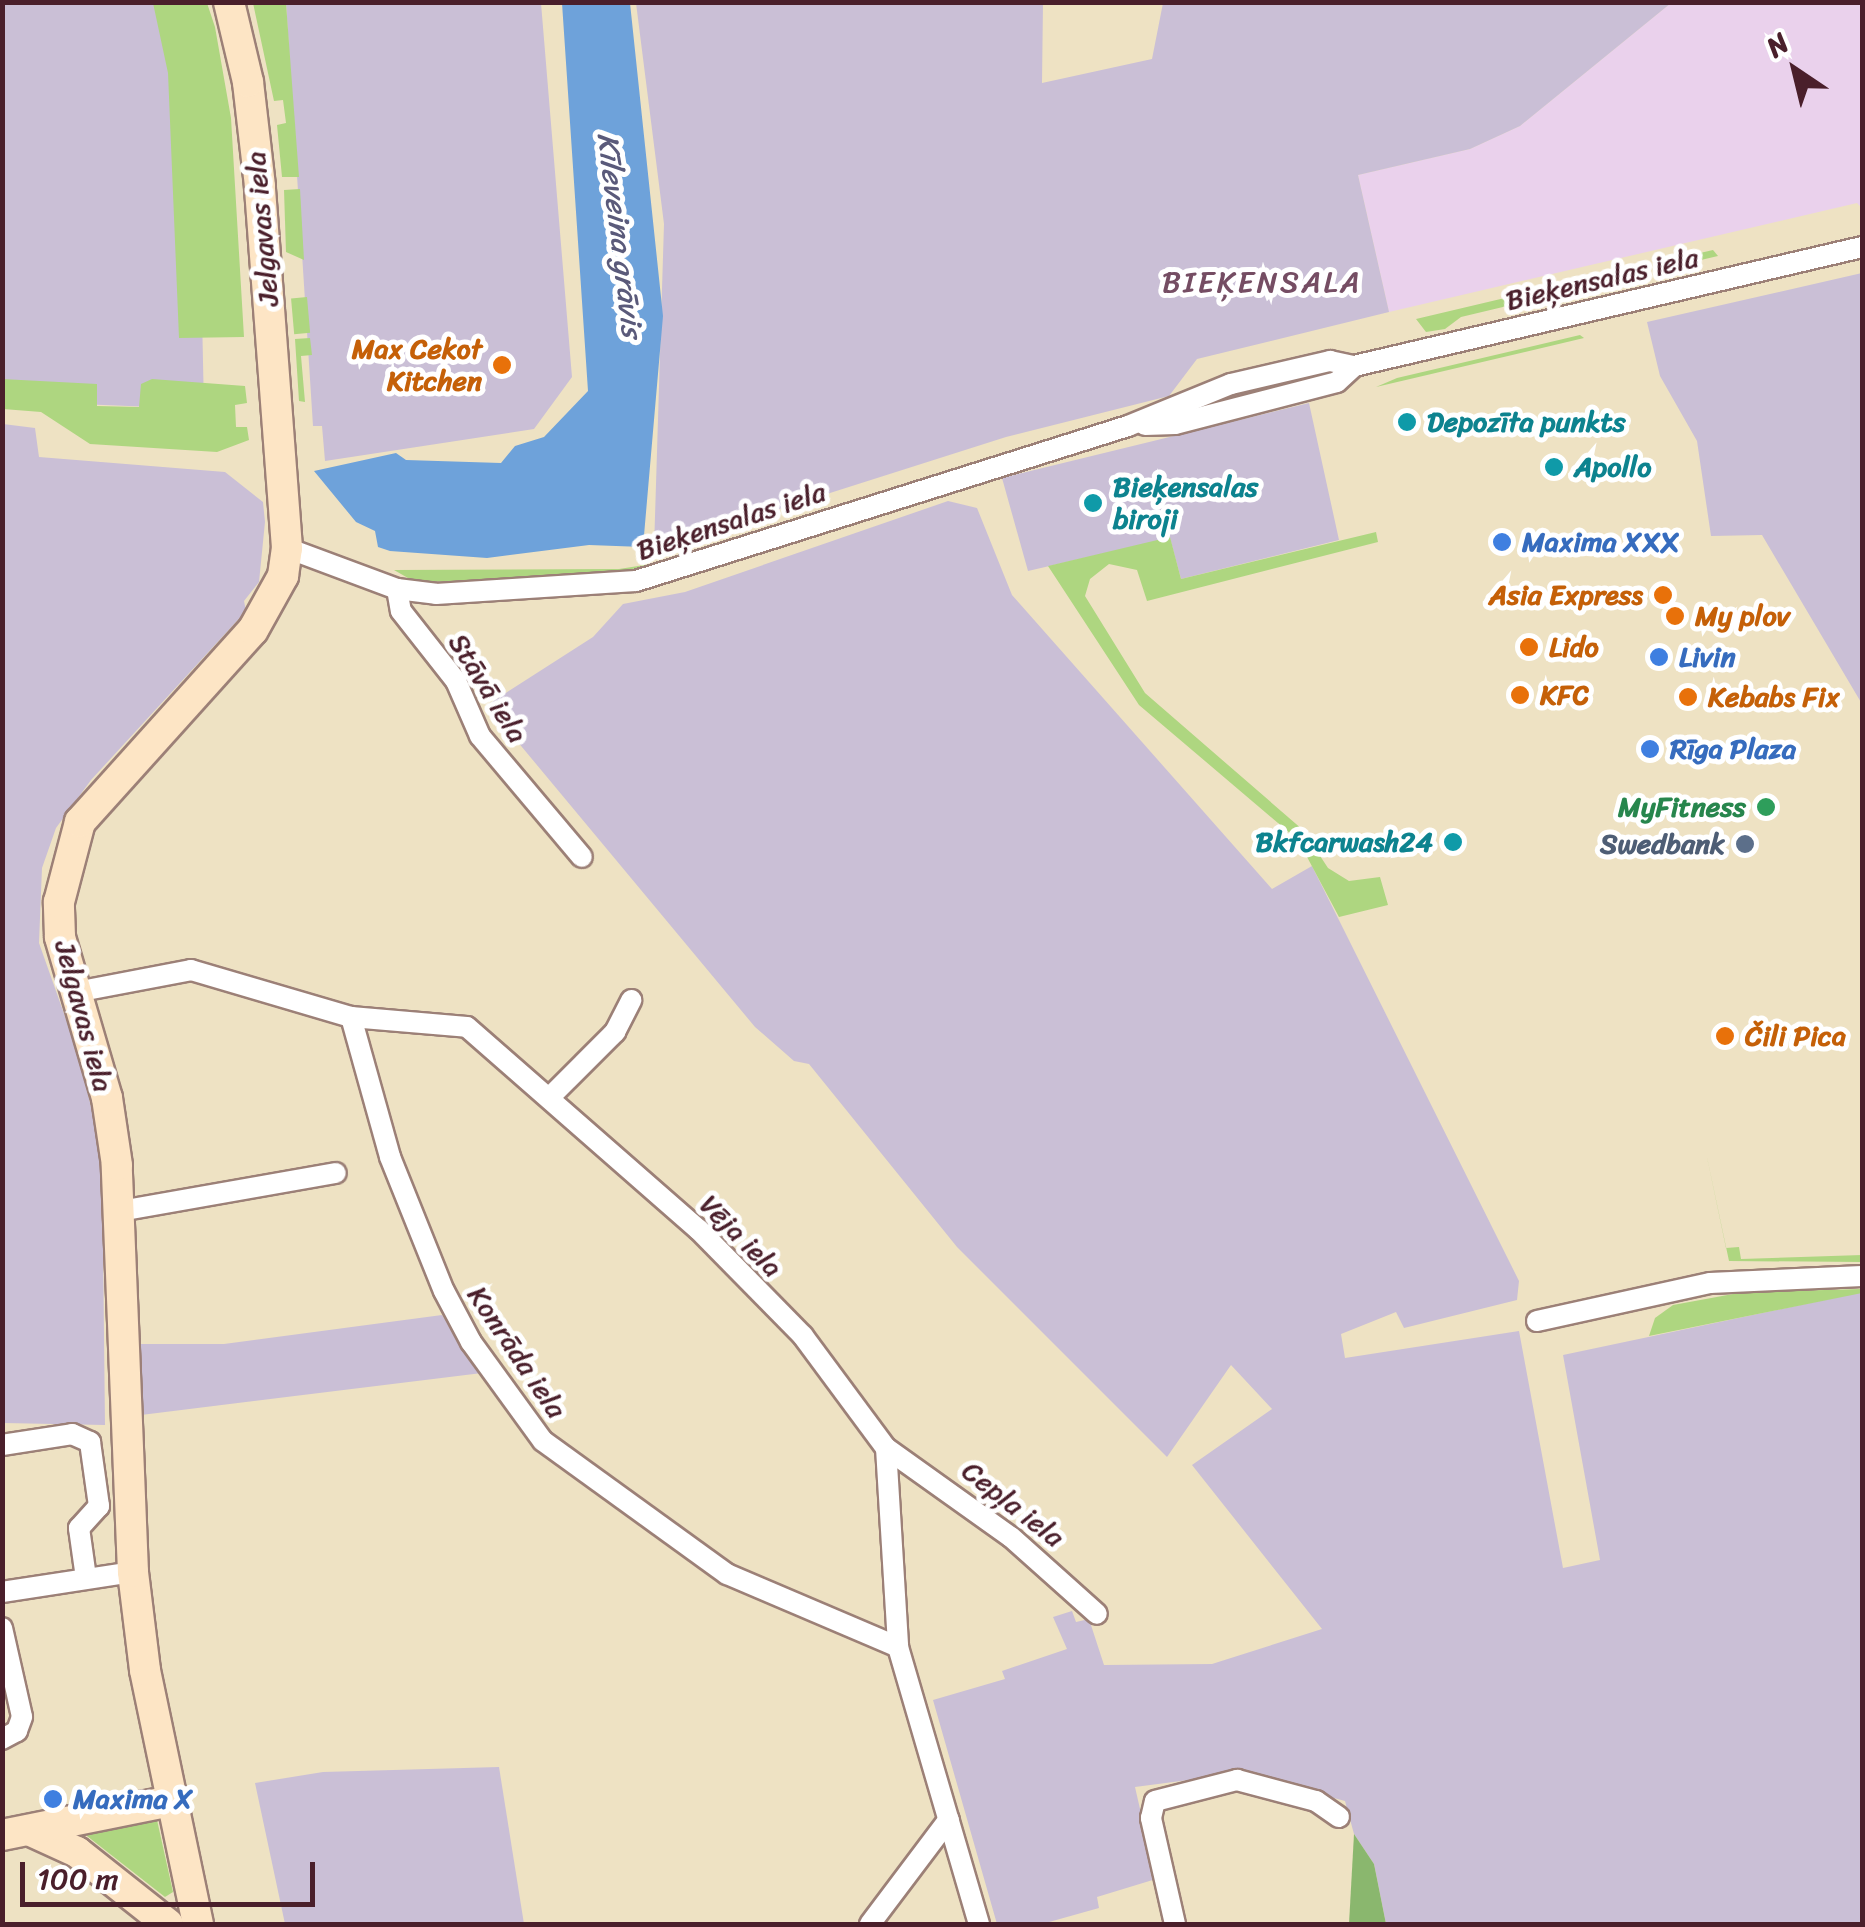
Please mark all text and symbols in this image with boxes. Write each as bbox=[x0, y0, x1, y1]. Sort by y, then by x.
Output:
text: N bbox=[1756, 19, 1800, 71]
north arrow bbox=[1745, 20, 1845, 120]
water label: Kīleveina grāvis bbox=[590, 131, 650, 339]
street label: Jelgavas iela bbox=[239, 150, 285, 308]
street label: Bieķensalas iela bbox=[1502, 241, 1702, 317]
district label: BIEĶENSALA bbox=[1163, 264, 1361, 300]
place label: Max Cekot Kitchen bbox=[350, 332, 482, 398]
marker: Max Cekot Kitchen bbox=[491, 354, 513, 376]
place label: Depozīta punkts bbox=[1427, 405, 1626, 439]
marker: Depozīta punkts bbox=[1396, 411, 1418, 433]
place label: Apollo bbox=[1574, 450, 1652, 484]
marker: Apollo bbox=[1543, 456, 1565, 478]
place label: Bieķensalas biroji bbox=[1113, 470, 1258, 536]
street label: Bieķensalas iela bbox=[632, 475, 830, 567]
marker: Bieķensalas biroji bbox=[1082, 492, 1104, 514]
place label: Maxima XXX bbox=[1522, 525, 1679, 559]
marker: Maxima XXX bbox=[1491, 531, 1513, 553]
place label: Asia Express bbox=[1486, 578, 1643, 612]
marker: Asia Express bbox=[1652, 584, 1674, 606]
place label: My plov bbox=[1695, 599, 1790, 633]
marker: My plov bbox=[1664, 605, 1686, 627]
street label: Stāvā iela bbox=[441, 627, 535, 749]
place label: Lido bbox=[1549, 630, 1599, 664]
marker: Lido bbox=[1518, 636, 1540, 658]
place label: Livin bbox=[1679, 640, 1736, 674]
marker: Livin bbox=[1648, 646, 1670, 668]
place label: KFC bbox=[1540, 678, 1589, 712]
place label: Kebabs Fix bbox=[1708, 680, 1840, 714]
marker: KFC bbox=[1509, 684, 1531, 706]
marker: Kebabs Fix bbox=[1677, 686, 1699, 708]
place label: Rīga Plaza bbox=[1670, 732, 1797, 766]
marker: Rīga Plaza bbox=[1639, 738, 1661, 760]
place label: MyFitness bbox=[1618, 790, 1746, 824]
marker: MyFitness bbox=[1755, 796, 1777, 818]
place label: Bkfcarwash24 bbox=[1256, 825, 1433, 859]
place label: Swedbank bbox=[1600, 827, 1725, 861]
marker: Bkfcarwash24 bbox=[1442, 831, 1464, 853]
marker: Swedbank bbox=[1734, 833, 1756, 855]
street label: Jelgavas iela bbox=[48, 937, 120, 1095]
place label: Čili Pica bbox=[1745, 1019, 1846, 1053]
marker: Čili Pica bbox=[1714, 1025, 1736, 1047]
street label: Vēja iela bbox=[693, 1188, 789, 1284]
street label: Konrāda iela bbox=[461, 1280, 573, 1424]
street label: Cepļa iela bbox=[955, 1454, 1071, 1554]
place label: Maxima X bbox=[73, 1782, 193, 1816]
marker: Maxima X bbox=[42, 1788, 64, 1810]
scale bar bbox=[25, 1842, 320, 1904]
text: 100 m bbox=[37, 1852, 119, 1906]

